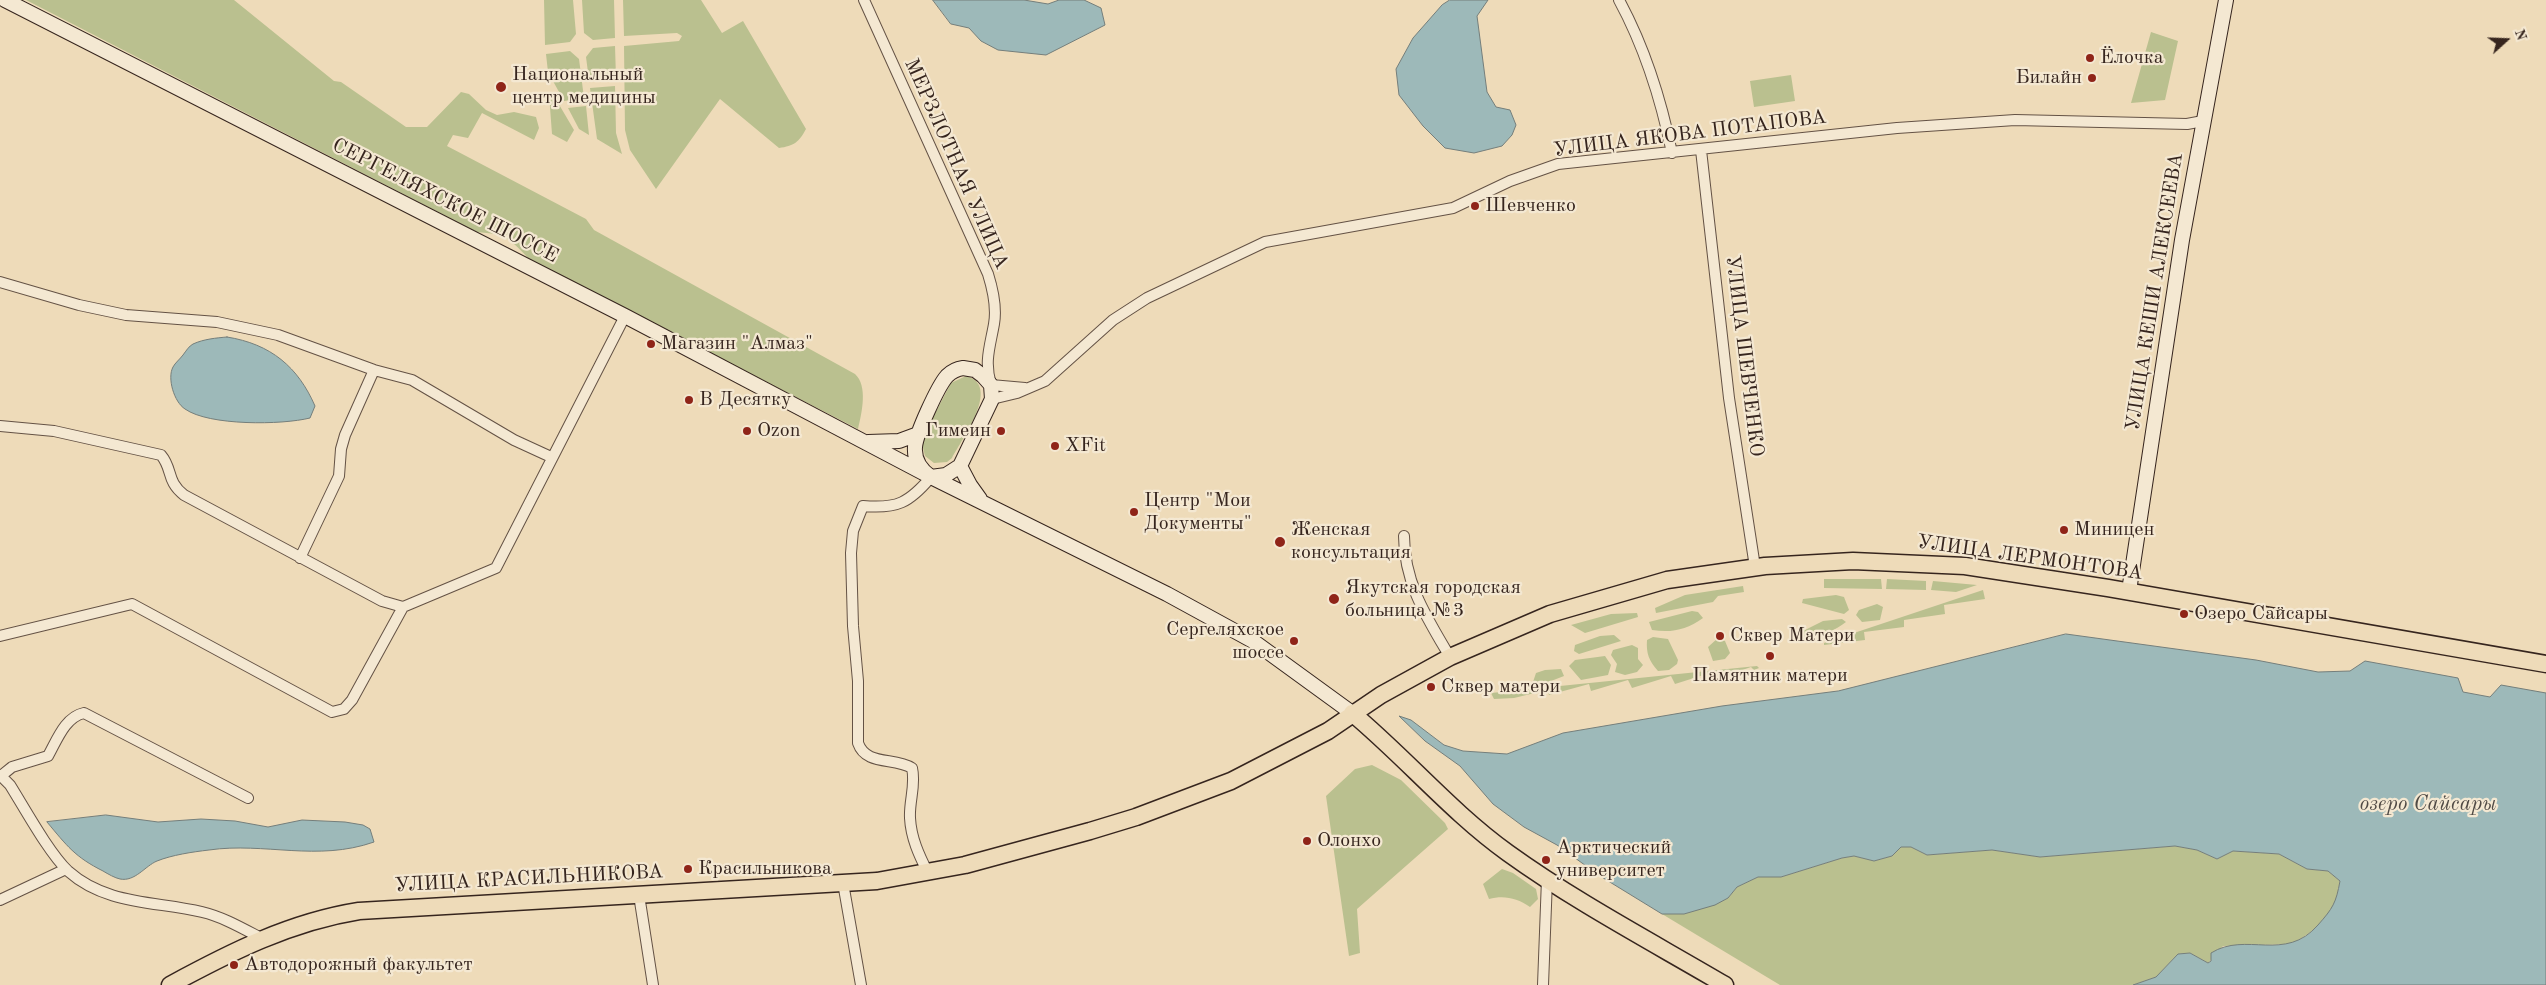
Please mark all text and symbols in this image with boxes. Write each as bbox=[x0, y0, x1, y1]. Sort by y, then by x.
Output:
north arrow bbox=[2481, 15, 2531, 65]
text: N bbox=[2512, 27, 2529, 42]
place label: Ёлочка bbox=[2100, 46, 2164, 70]
marker: Ёлочка bbox=[2084, 52, 2096, 64]
street label: МЕРЗЛОТНАЯ УЛИЦА bbox=[899, 55, 1013, 273]
place label: Национальный центр медицины bbox=[512, 63, 656, 110]
place label: Билайн bbox=[2015, 66, 2082, 90]
marker: Билайн bbox=[2086, 72, 2098, 84]
marker: Национальный центр медицины bbox=[494, 80, 508, 94]
street label: УЛИЦА ЯКОВА ПОТАПОВА bbox=[1552, 105, 1828, 163]
street label: СЕРГЕЛЯХСКОЕ ШОССЕ bbox=[328, 133, 562, 269]
street label: УЛИЦА КЕШИ АЛЕКСЕЕВА bbox=[2121, 151, 2189, 433]
place label: Шевченко bbox=[1485, 194, 1576, 218]
marker: Шевченко bbox=[1469, 200, 1481, 212]
street label: УЛИЦА ШЕВЧЕНКО bbox=[1720, 254, 1768, 458]
place label: Магазин "Алмаз" bbox=[661, 332, 813, 356]
marker: Магазин "Алмаз" bbox=[645, 338, 657, 350]
place label: В Десятку bbox=[699, 388, 792, 412]
marker: В Десятку bbox=[683, 394, 695, 406]
place label: Ozon bbox=[757, 419, 801, 443]
place label: Гимеин bbox=[925, 419, 991, 443]
marker: Ozon bbox=[741, 425, 753, 437]
marker: Гимеин bbox=[995, 425, 1007, 437]
place label: XFit bbox=[1065, 434, 1106, 458]
marker: XFit bbox=[1049, 440, 1061, 452]
place label: Центр "Мои Документы" bbox=[1144, 489, 1252, 536]
marker: Центр "Мои Документы" bbox=[1128, 506, 1140, 518]
place label: Женская консультация bbox=[1291, 518, 1411, 565]
place label: Миницен bbox=[2074, 518, 2154, 542]
marker: Миницен bbox=[2058, 524, 2070, 536]
street label: УЛИЦА ЛЕРМОНТОВА bbox=[1916, 530, 2144, 586]
marker: Женская консультация bbox=[1273, 535, 1287, 549]
place label: Якутская городская больница №3 bbox=[1345, 576, 1521, 623]
marker: Якутская городская больница №3 bbox=[1327, 592, 1341, 606]
place label: Озеро Сайсары bbox=[2194, 602, 2328, 626]
marker: Озеро Сайсары bbox=[2178, 608, 2190, 620]
place label: Сергеляхское шоссе bbox=[1166, 618, 1284, 665]
place label: Сквер Матери bbox=[1730, 624, 1855, 648]
marker: Сквер Матери bbox=[1714, 630, 1726, 642]
marker: Сергеляхское шоссе bbox=[1288, 635, 1300, 647]
marker: Памятник матери bbox=[1764, 650, 1776, 662]
place label: Памятник матери bbox=[1692, 664, 1848, 688]
place label: Сквер матери bbox=[1441, 675, 1560, 699]
marker: Сквер матери bbox=[1425, 681, 1437, 693]
water label: озеро Сайсары bbox=[2359, 791, 2497, 817]
place label: Олонхо bbox=[1317, 829, 1381, 853]
marker: Олонхо bbox=[1301, 835, 1313, 847]
place label: Арктический университет bbox=[1556, 836, 1671, 883]
marker: Арктический университет bbox=[1540, 854, 1552, 866]
place label: Красильникова bbox=[698, 857, 832, 881]
street label: УЛИЦА КРАСИЛЬНИКОВА bbox=[394, 860, 664, 898]
marker: Красильникова bbox=[682, 863, 694, 875]
place label: Автодорожный факультет bbox=[244, 953, 473, 977]
marker: Автодорожный факультет bbox=[228, 959, 240, 971]

